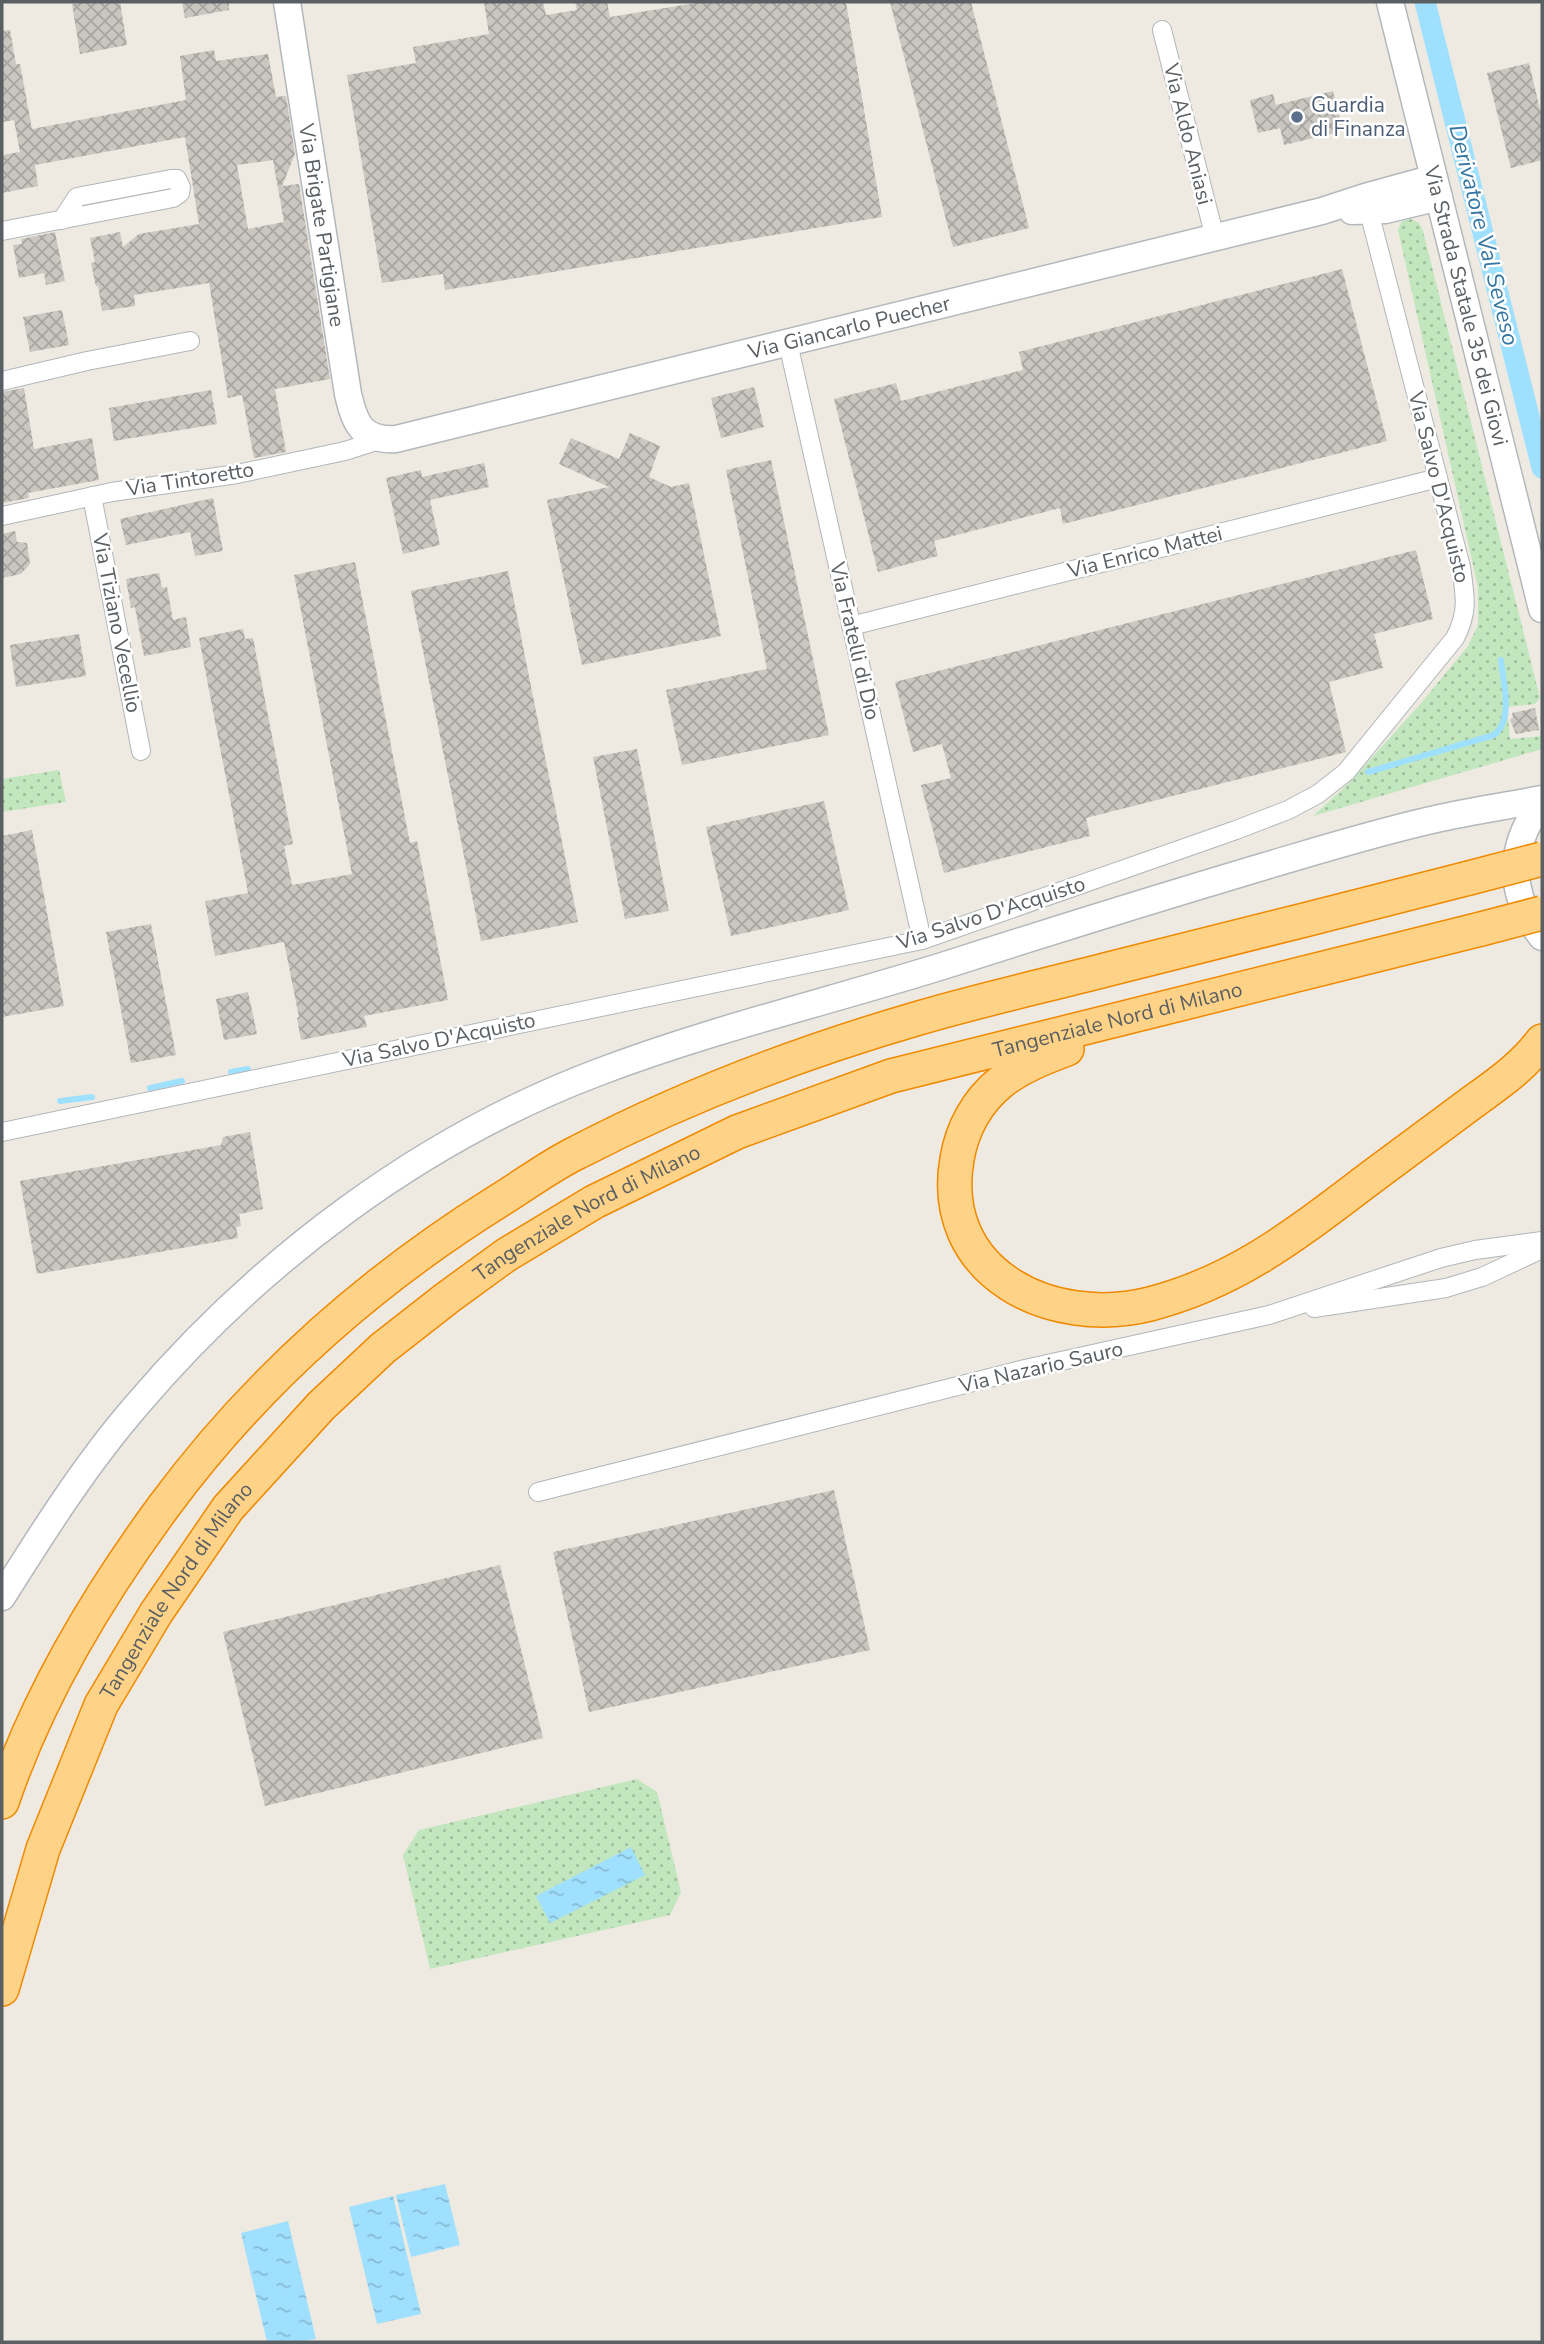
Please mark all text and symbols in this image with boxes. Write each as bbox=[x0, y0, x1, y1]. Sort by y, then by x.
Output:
street label: Via Aldo Aniasi bbox=[1157, 59, 1219, 208]
place label: Guardia di Finanza bbox=[1311, 91, 1406, 143]
marker: Guardia di Finanza bbox=[1289, 109, 1305, 125]
street label: Via Brigate Partigiane bbox=[292, 121, 351, 329]
water label: Derivatore Val Seveso bbox=[1441, 121, 1527, 349]
street label: Via Strada Statale 35 dei Giovi bbox=[1417, 162, 1515, 449]
street label: Via Giancarlo Puecher bbox=[744, 289, 954, 366]
street label: Via Salvo D'Acquisto bbox=[1401, 387, 1476, 586]
street label: Via Tintoretto bbox=[123, 455, 256, 503]
street label: Via Enrico Mattei bbox=[1064, 519, 1225, 585]
street label: Via Tiziano Vecellio bbox=[86, 530, 148, 715]
street label: Via Fratelli di Dio bbox=[823, 558, 887, 723]
street label: Via Salvo D'Acquisto bbox=[892, 869, 1089, 957]
street label: Tangenziale Nord di Milano bbox=[990, 975, 1245, 1064]
street label: Via Salvo D'Acquisto bbox=[339, 1006, 538, 1074]
street label: Tangenziale Nord di Milano bbox=[468, 1138, 705, 1288]
street label: Via Nazario Sauro bbox=[955, 1335, 1126, 1400]
street label: Tangenziale Nord di Milano bbox=[93, 1476, 259, 1705]

